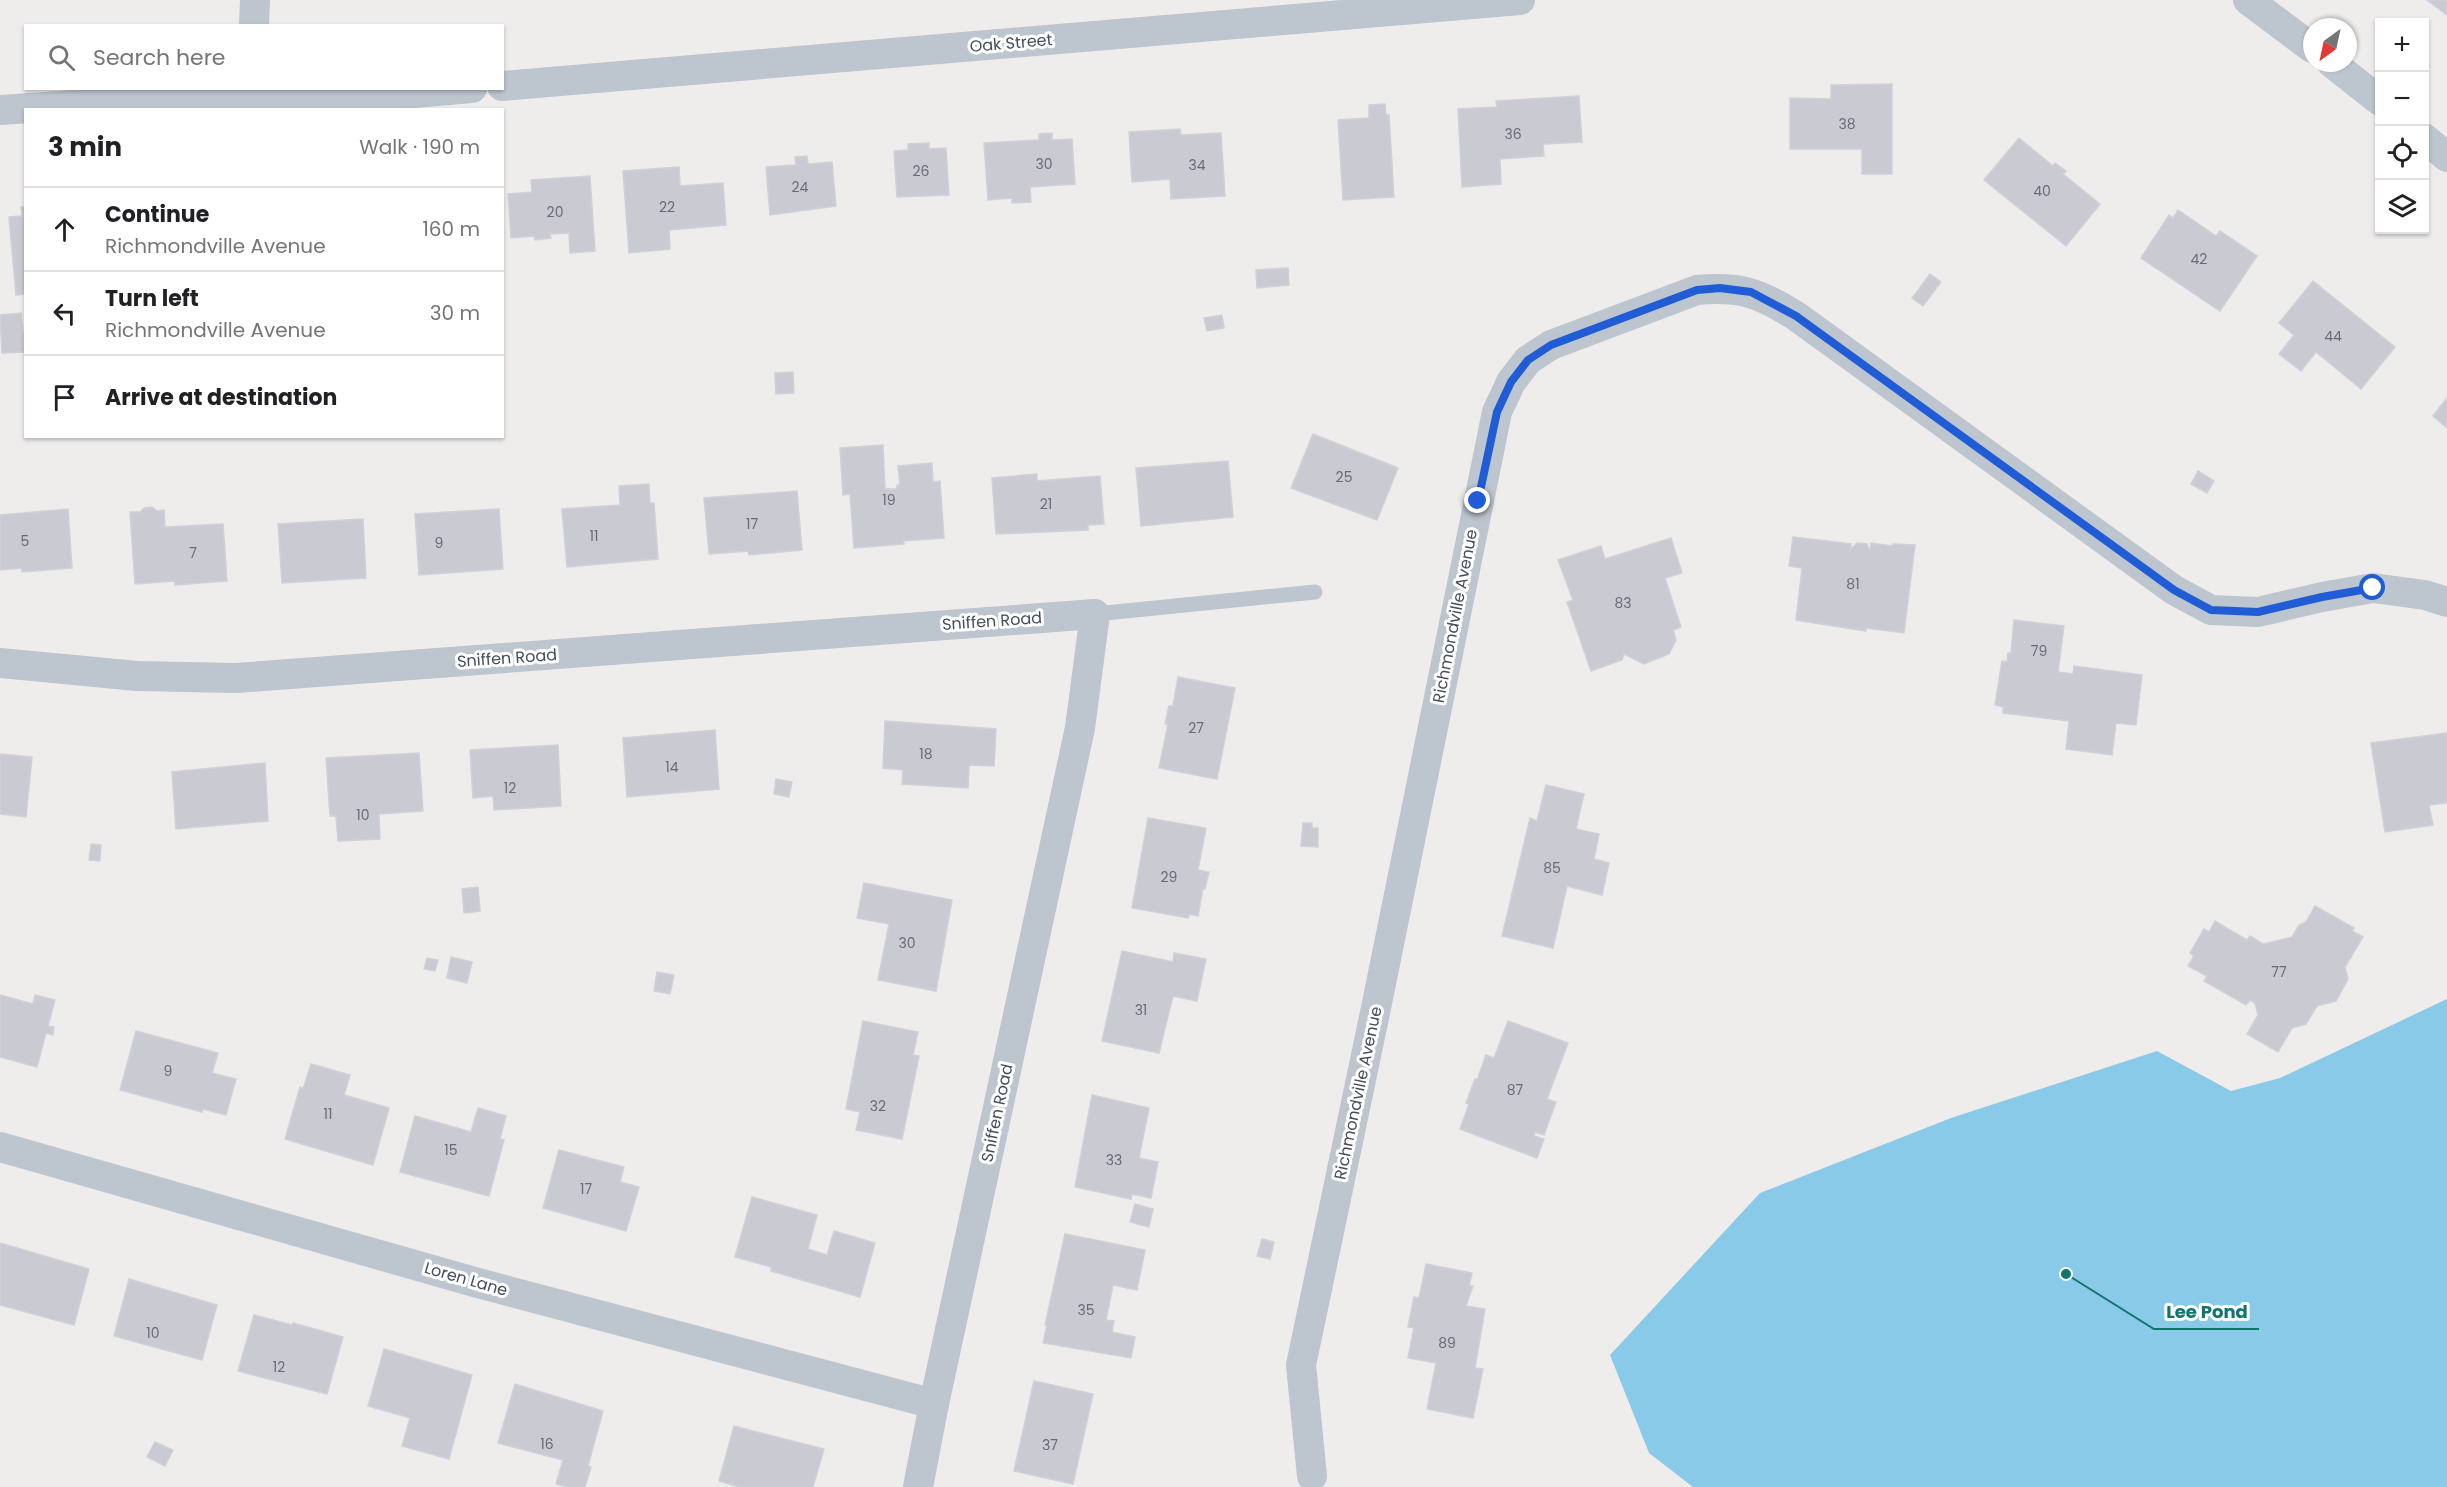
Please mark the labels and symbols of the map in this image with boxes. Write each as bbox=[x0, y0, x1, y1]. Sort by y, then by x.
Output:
north arrow bbox=[2303, 18, 2357, 72]
street label: Oak Street bbox=[969, 28, 1053, 58]
house number: 38 bbox=[1838, 114, 1856, 134]
house number: 36 bbox=[1504, 124, 1522, 144]
house number: 30 bbox=[1035, 154, 1053, 174]
house number: 34 bbox=[1188, 155, 1206, 175]
house number: 26 bbox=[913, 161, 930, 181]
house number: 24 bbox=[792, 177, 809, 197]
house number: 40 bbox=[2033, 181, 2051, 201]
house number: 22 bbox=[659, 197, 675, 217]
house number: 20 bbox=[547, 202, 563, 222]
house number: 42 bbox=[2191, 249, 2207, 269]
house number: 44 bbox=[2324, 326, 2342, 346]
house number: 25 bbox=[1336, 467, 1352, 487]
route end bbox=[1464, 487, 1490, 513]
house number: 19 bbox=[882, 490, 896, 510]
house number: 21 bbox=[1040, 494, 1052, 514]
house number: 17 bbox=[746, 514, 758, 534]
house number: 11 bbox=[590, 526, 598, 546]
street label: Richmondville Avenue bbox=[1427, 527, 1483, 705]
house number: 5 bbox=[21, 531, 29, 551]
house number: 9 bbox=[435, 533, 443, 553]
house number: 7 bbox=[189, 543, 197, 563]
house number: 81 bbox=[1846, 574, 1860, 594]
route start bbox=[2359, 574, 2385, 600]
house number: 83 bbox=[1614, 593, 1632, 613]
street label: Sniffen Road bbox=[941, 606, 1043, 636]
house number: 79 bbox=[2031, 641, 2047, 661]
street label: Sniffen Road bbox=[456, 643, 558, 673]
house number: 27 bbox=[1188, 718, 1204, 738]
house number: 18 bbox=[919, 744, 933, 764]
house number: 14 bbox=[665, 757, 679, 777]
house number: 12 bbox=[504, 778, 516, 798]
house number: 10 bbox=[356, 805, 370, 825]
house number: 85 bbox=[1543, 858, 1561, 878]
house number: 29 bbox=[1161, 867, 1177, 887]
house number: 30 bbox=[898, 933, 916, 953]
house number: 77 bbox=[2271, 962, 2287, 982]
house number: 31 bbox=[1135, 1000, 1147, 1020]
street label: Richmondville Avenue bbox=[1328, 1004, 1388, 1182]
house number: 9 bbox=[164, 1061, 172, 1081]
street label: Sniffen Road bbox=[975, 1062, 1019, 1164]
house number: 87 bbox=[1507, 1080, 1524, 1100]
house number: 32 bbox=[870, 1096, 886, 1116]
house number: 11 bbox=[324, 1104, 332, 1124]
house number: 15 bbox=[444, 1140, 458, 1160]
house number: 33 bbox=[1106, 1150, 1122, 1170]
house number: 17 bbox=[580, 1179, 592, 1199]
street label: Loren Lane bbox=[422, 1256, 510, 1302]
callout: Lee Pond bbox=[2154, 1293, 2259, 1329]
text: Lee Pond bbox=[2166, 1299, 2248, 1324]
house number: 35 bbox=[1077, 1300, 1095, 1320]
house number: 10 bbox=[146, 1323, 160, 1343]
house number: 89 bbox=[1438, 1333, 1456, 1353]
house number: 12 bbox=[273, 1357, 285, 1377]
house number: 16 bbox=[540, 1434, 554, 1454]
house number: 37 bbox=[1042, 1435, 1058, 1455]

